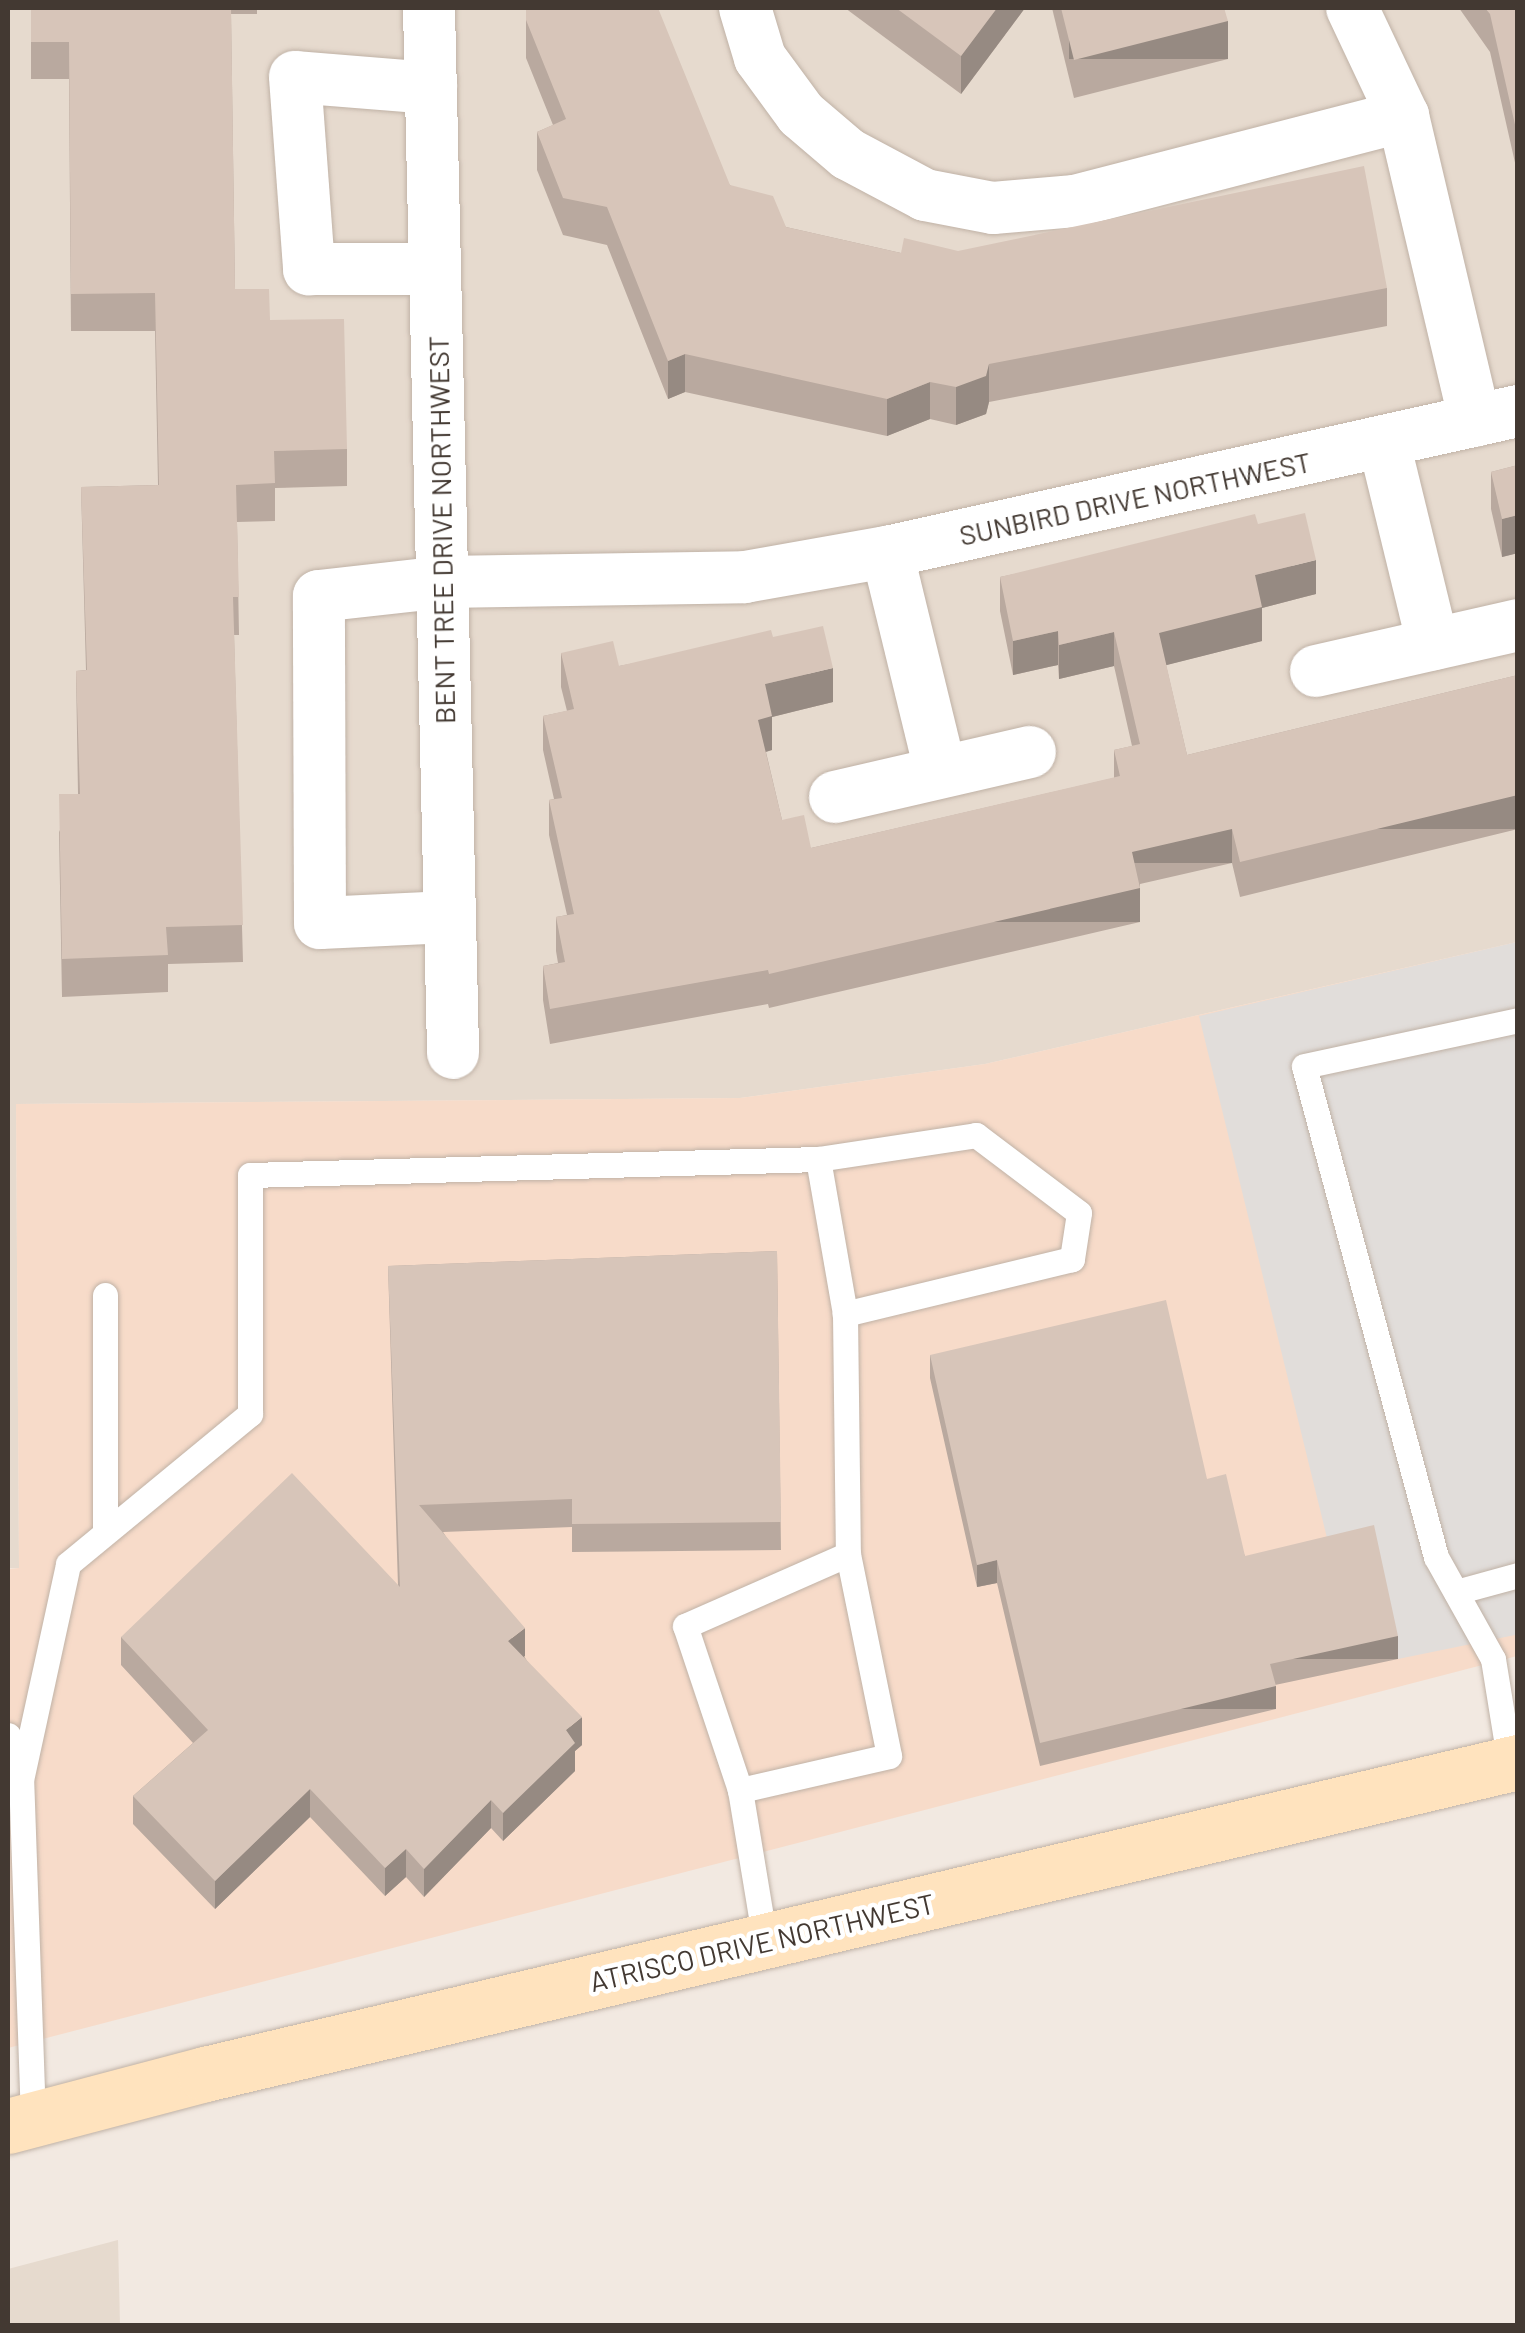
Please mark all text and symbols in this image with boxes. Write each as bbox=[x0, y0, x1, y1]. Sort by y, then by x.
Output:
street label: BENT TREE DRIVE NORTHWEST bbox=[421, 336, 461, 724]
street label: SUNBIRD DRIVE NORTHWEST bbox=[956, 444, 1314, 552]
street label: ATRISCO DRIVE NORTHWEST bbox=[586, 1886, 938, 1998]

